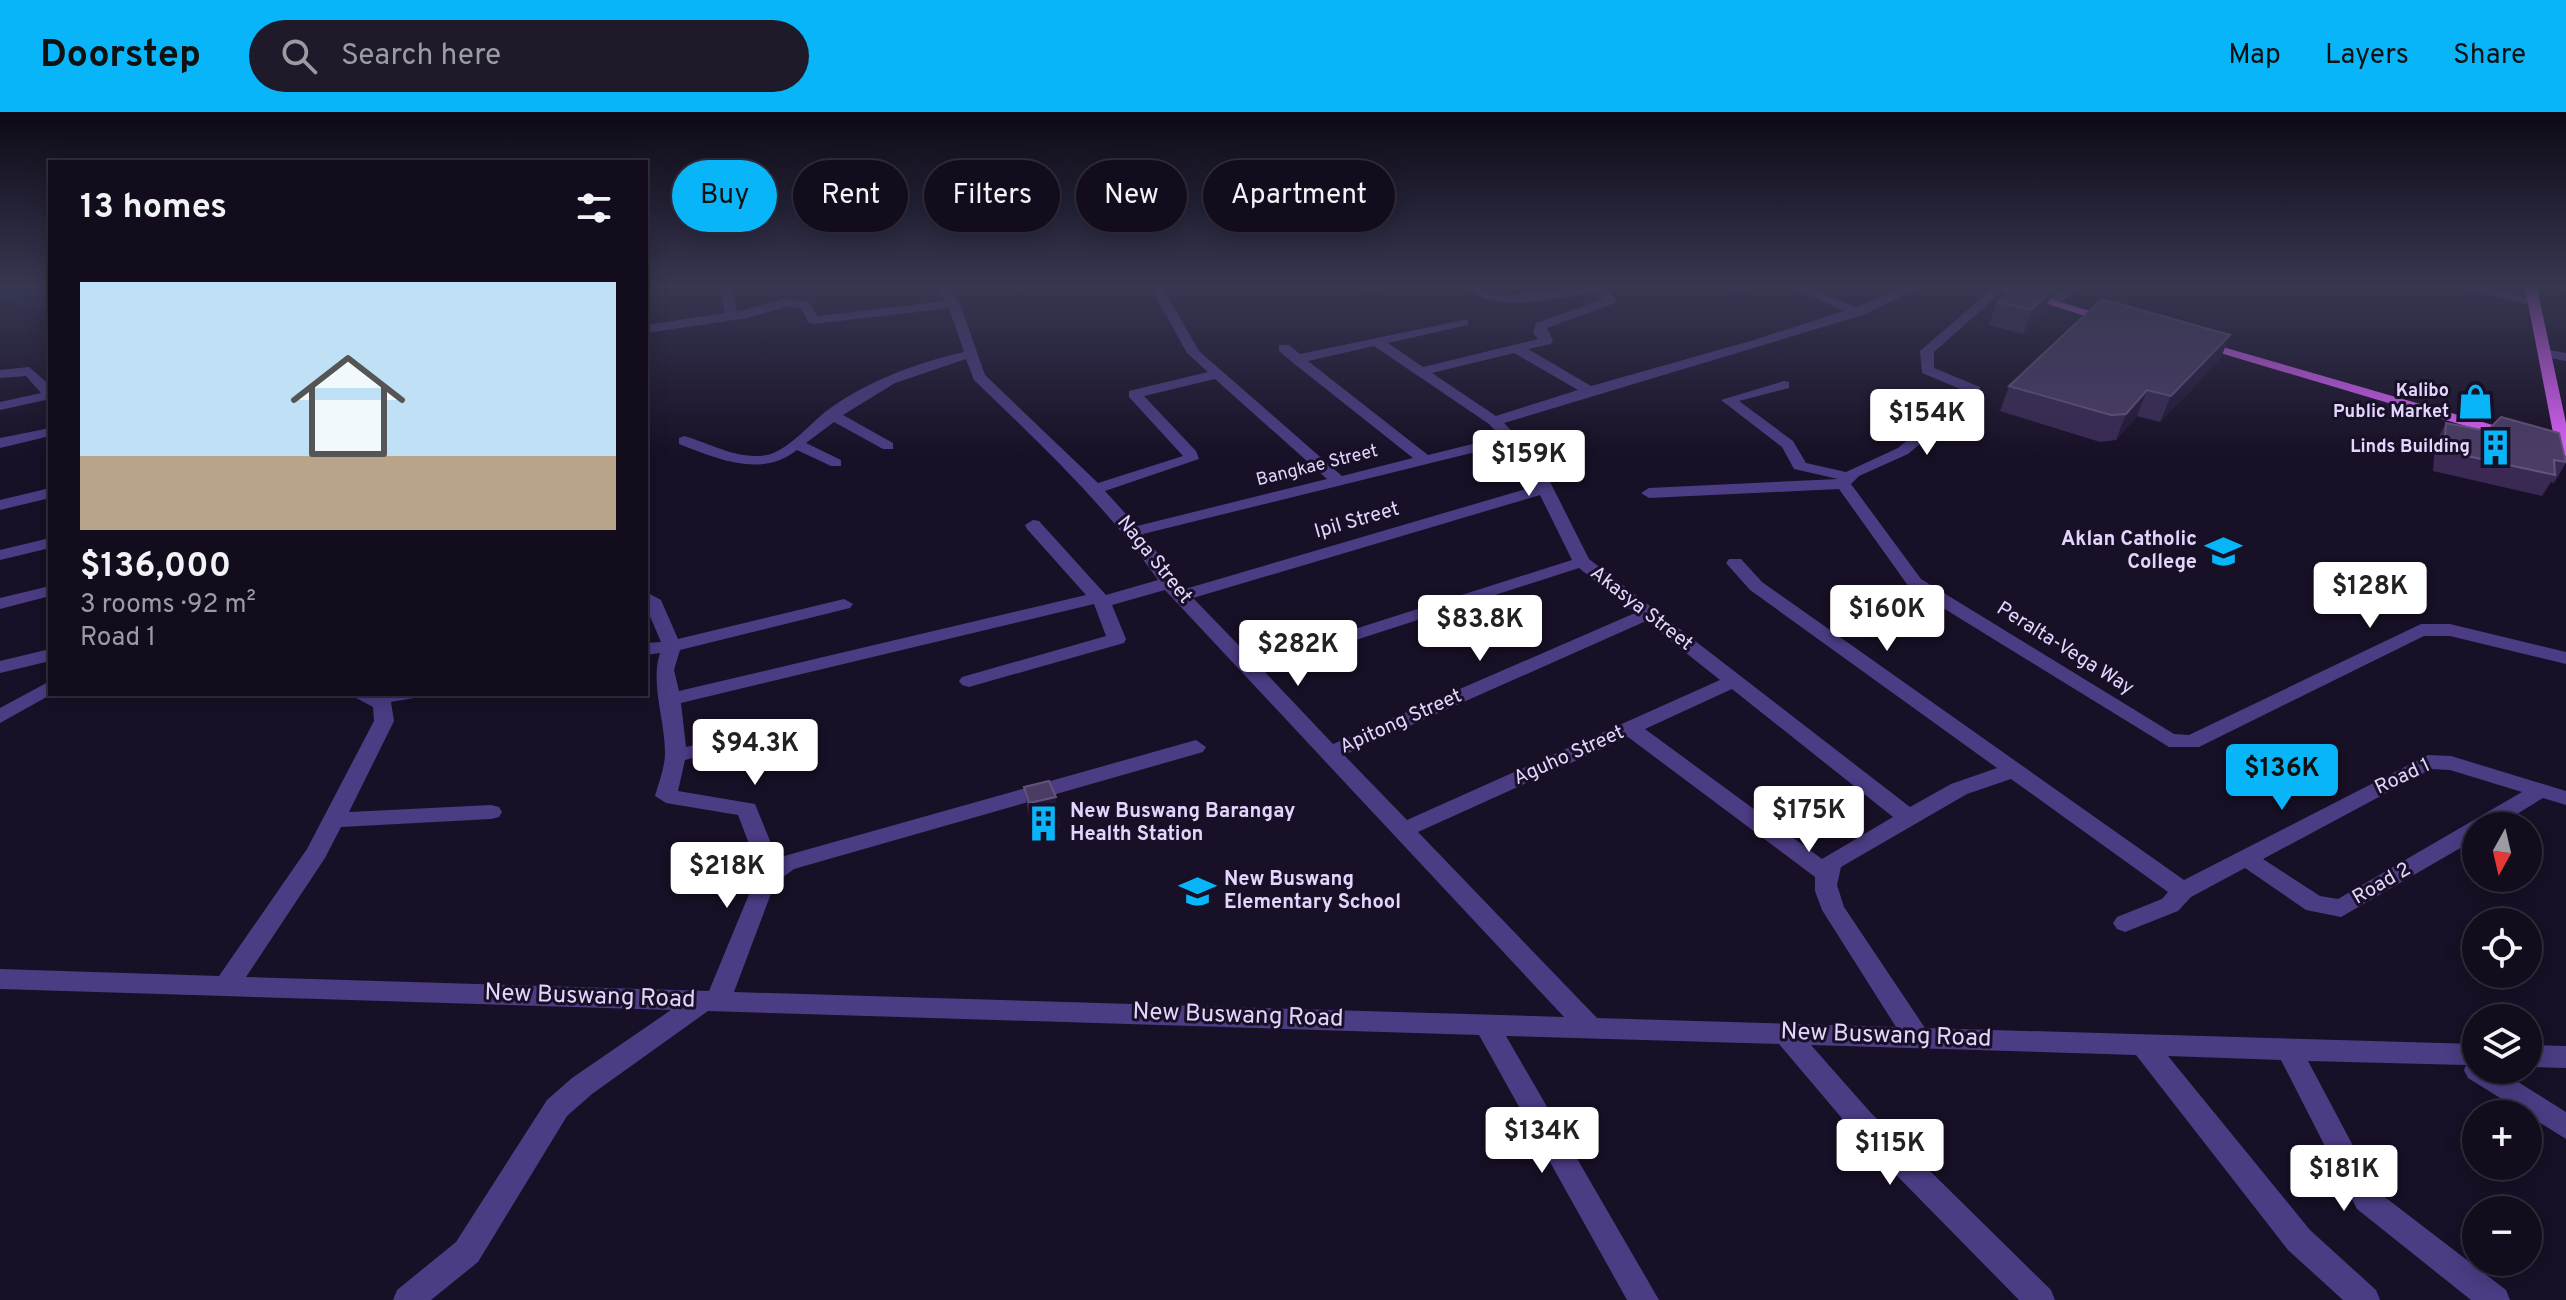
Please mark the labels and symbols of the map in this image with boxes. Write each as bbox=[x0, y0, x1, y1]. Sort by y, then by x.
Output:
place label: Kalibo Public Market bbox=[2333, 380, 2449, 424]
shop icon: Kalibo Public Market bbox=[2456, 382, 2494, 420]
pin: $154K bbox=[1871, 389, 1983, 457]
building icon: Linds Building bbox=[2477, 428, 2515, 466]
pin: $159K bbox=[1473, 430, 1585, 498]
place label: Linds Building bbox=[2350, 436, 2470, 459]
street label: Bangkae Street bbox=[1254, 440, 1380, 492]
street label: Ipil Street bbox=[1312, 497, 1402, 545]
street label: Naga Street bbox=[1111, 511, 1197, 609]
place label: Aklan Catholic College bbox=[2061, 527, 2197, 576]
school or university icon: Aklan Catholic College bbox=[2204, 532, 2242, 570]
street label: Akasya Street bbox=[1584, 561, 1698, 657]
pin: $128K bbox=[2314, 562, 2426, 630]
pin: $160K bbox=[1831, 585, 1943, 653]
pin: $83.8K bbox=[1415, 595, 1545, 663]
street label: Peralta-Vega Way bbox=[1991, 596, 2139, 702]
pin: $282K bbox=[1242, 620, 1354, 688]
street label: Apitong Street bbox=[1336, 683, 1466, 761]
pin: $94.3K bbox=[690, 719, 820, 787]
street label: Aguho Street bbox=[1510, 720, 1628, 792]
pin: $136K bbox=[2226, 744, 2338, 812]
street label: Road 1 bbox=[2371, 753, 2435, 801]
pin: $175K bbox=[1753, 786, 1865, 854]
place label: New Buswang Barangay Health Station bbox=[1070, 799, 1295, 848]
building icon: New Buswang Barangay Health Station bbox=[1025, 804, 1063, 842]
north arrow bbox=[2462, 812, 2542, 892]
pin: $218K bbox=[671, 842, 783, 910]
street label: Road 2 bbox=[2348, 857, 2416, 911]
place label: New Buswang Elementary School bbox=[1224, 867, 1401, 916]
school or university icon: New Buswang Elementary School bbox=[1179, 872, 1217, 910]
street label: New Buswang Road bbox=[484, 978, 696, 1016]
street label: New Buswang Road bbox=[1132, 997, 1344, 1035]
street label: New Buswang Road bbox=[1780, 1017, 1992, 1055]
pin: $134K bbox=[1486, 1107, 1598, 1175]
pin: $115K bbox=[1834, 1119, 1946, 1187]
pin: $181K bbox=[2288, 1145, 2400, 1213]

